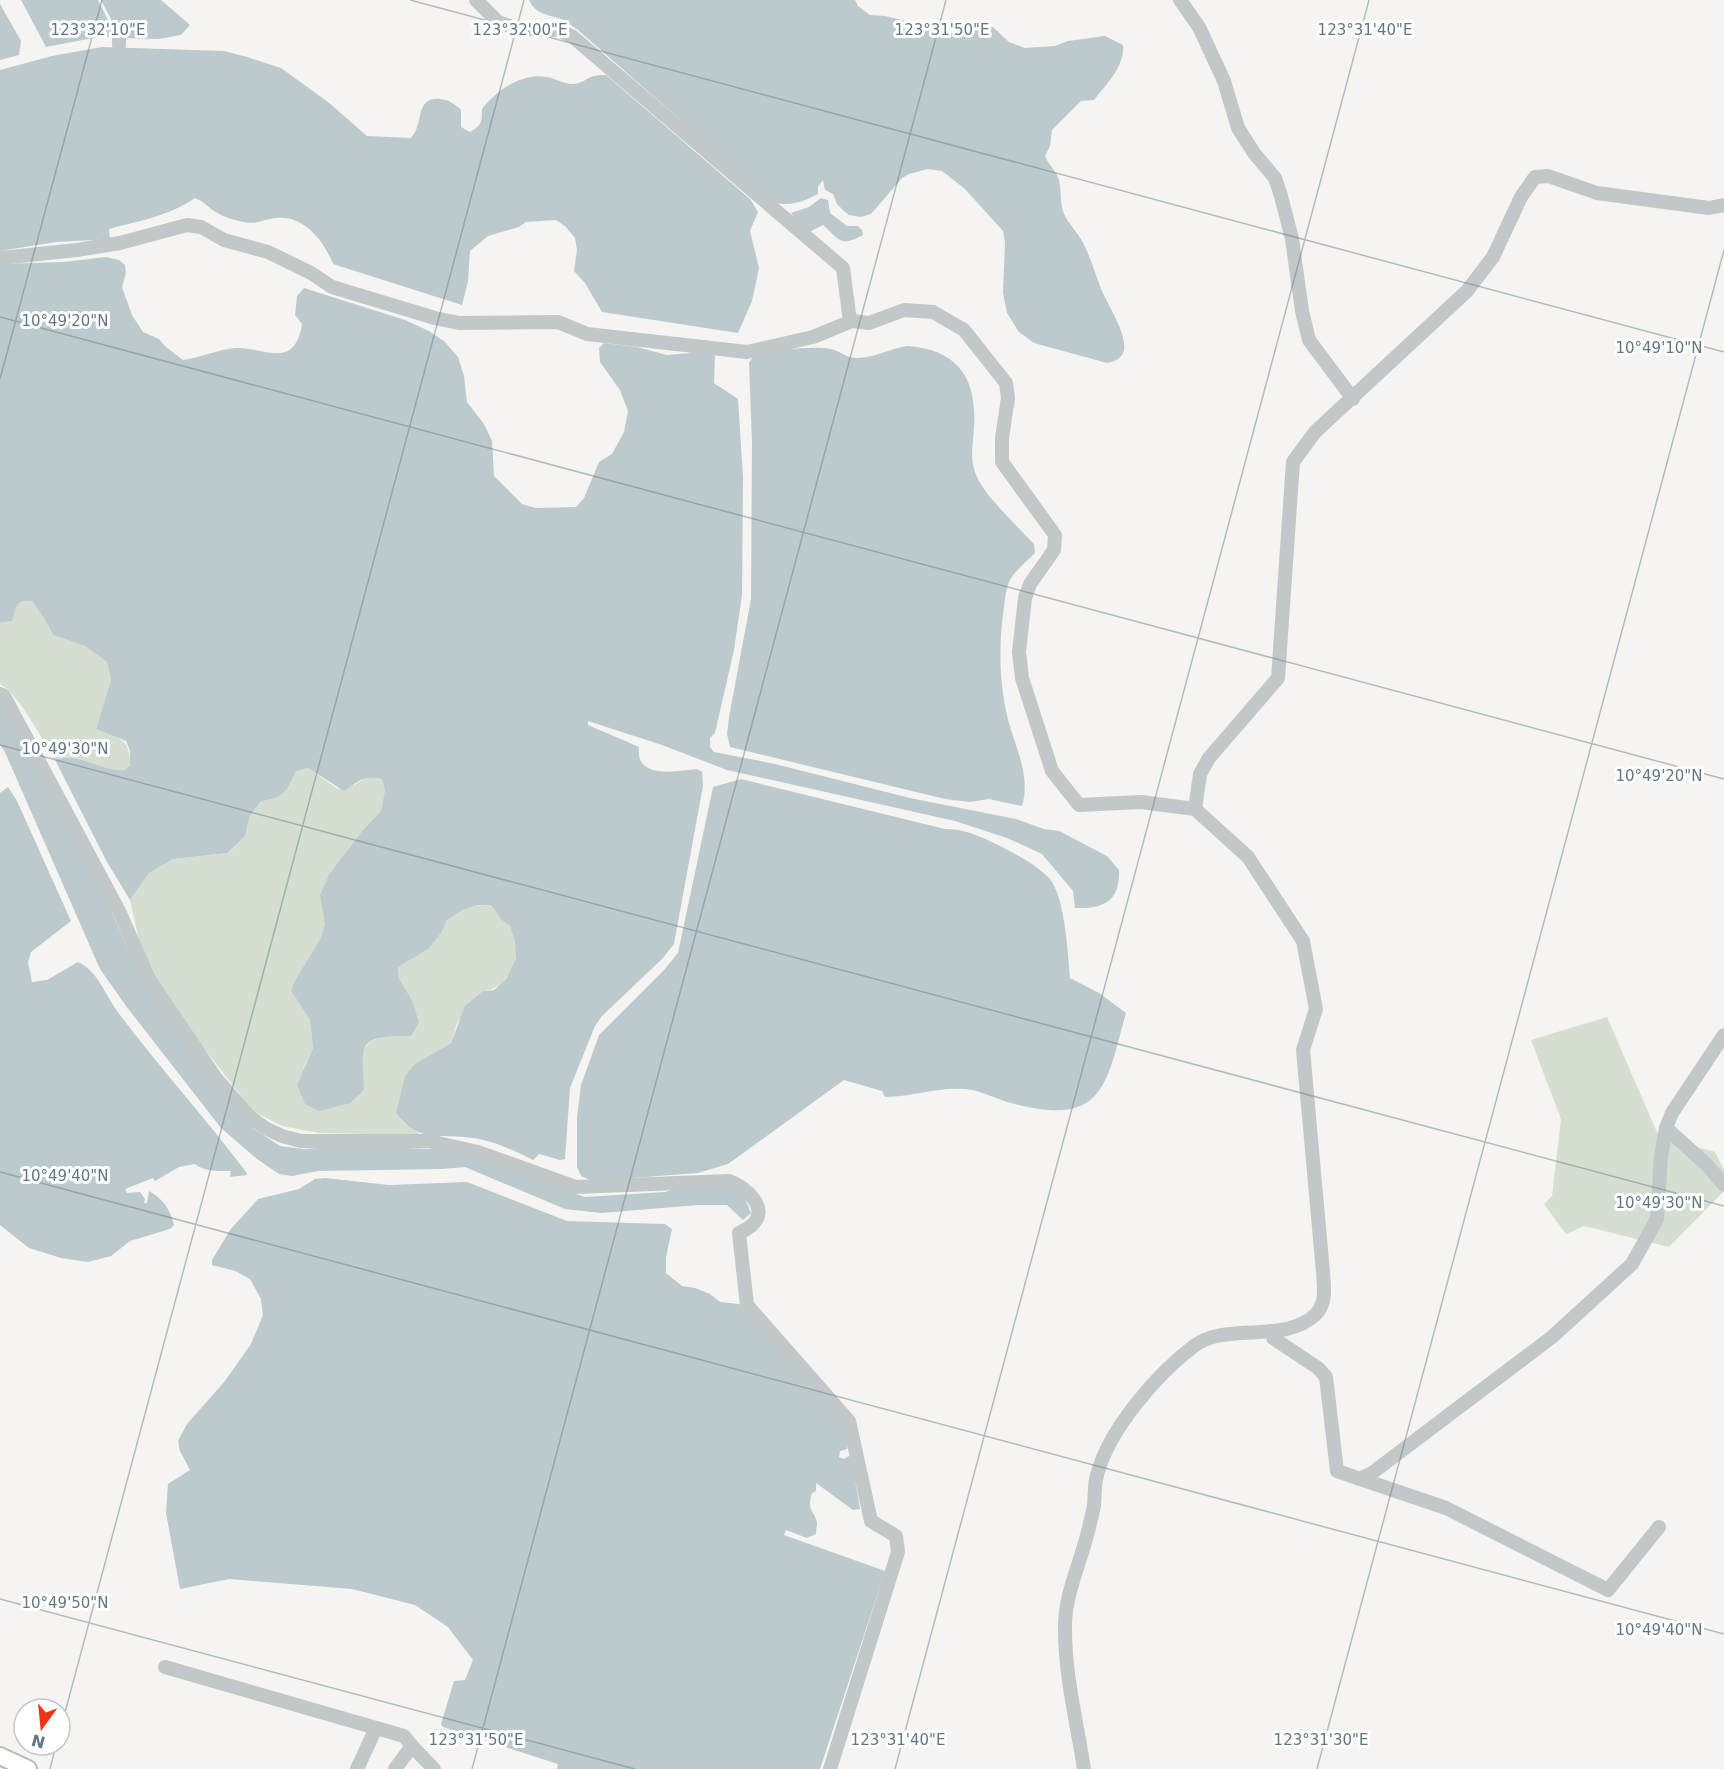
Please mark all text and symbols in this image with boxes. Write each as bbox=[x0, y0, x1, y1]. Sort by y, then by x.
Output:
text: 123°32'10"E bbox=[51, 21, 145, 39]
text: 123°32'00"E bbox=[473, 21, 567, 39]
text: 123°31'50"E bbox=[895, 21, 989, 39]
text: 123°31'40"E bbox=[1318, 21, 1412, 39]
text: 10°49'20"N bbox=[21, 312, 109, 330]
text: 10°49'10"N bbox=[1615, 339, 1703, 357]
text: 10°49'30"N bbox=[21, 740, 109, 758]
text: 10°49'20"N bbox=[1615, 767, 1703, 785]
text: 10°49'40"N bbox=[21, 1167, 109, 1185]
text: 10°49'30"N bbox=[1615, 1194, 1703, 1212]
text: 10°49'50"N bbox=[21, 1594, 109, 1612]
text: 10°49'40"N bbox=[1615, 1621, 1703, 1639]
north arrow bbox=[12, 1697, 72, 1757]
text: N bbox=[29, 1730, 47, 1752]
text: 123°31'50"E bbox=[429, 1731, 523, 1749]
text: 123°31'40"E bbox=[851, 1731, 945, 1749]
text: 123°31'30"E bbox=[1274, 1731, 1368, 1749]

